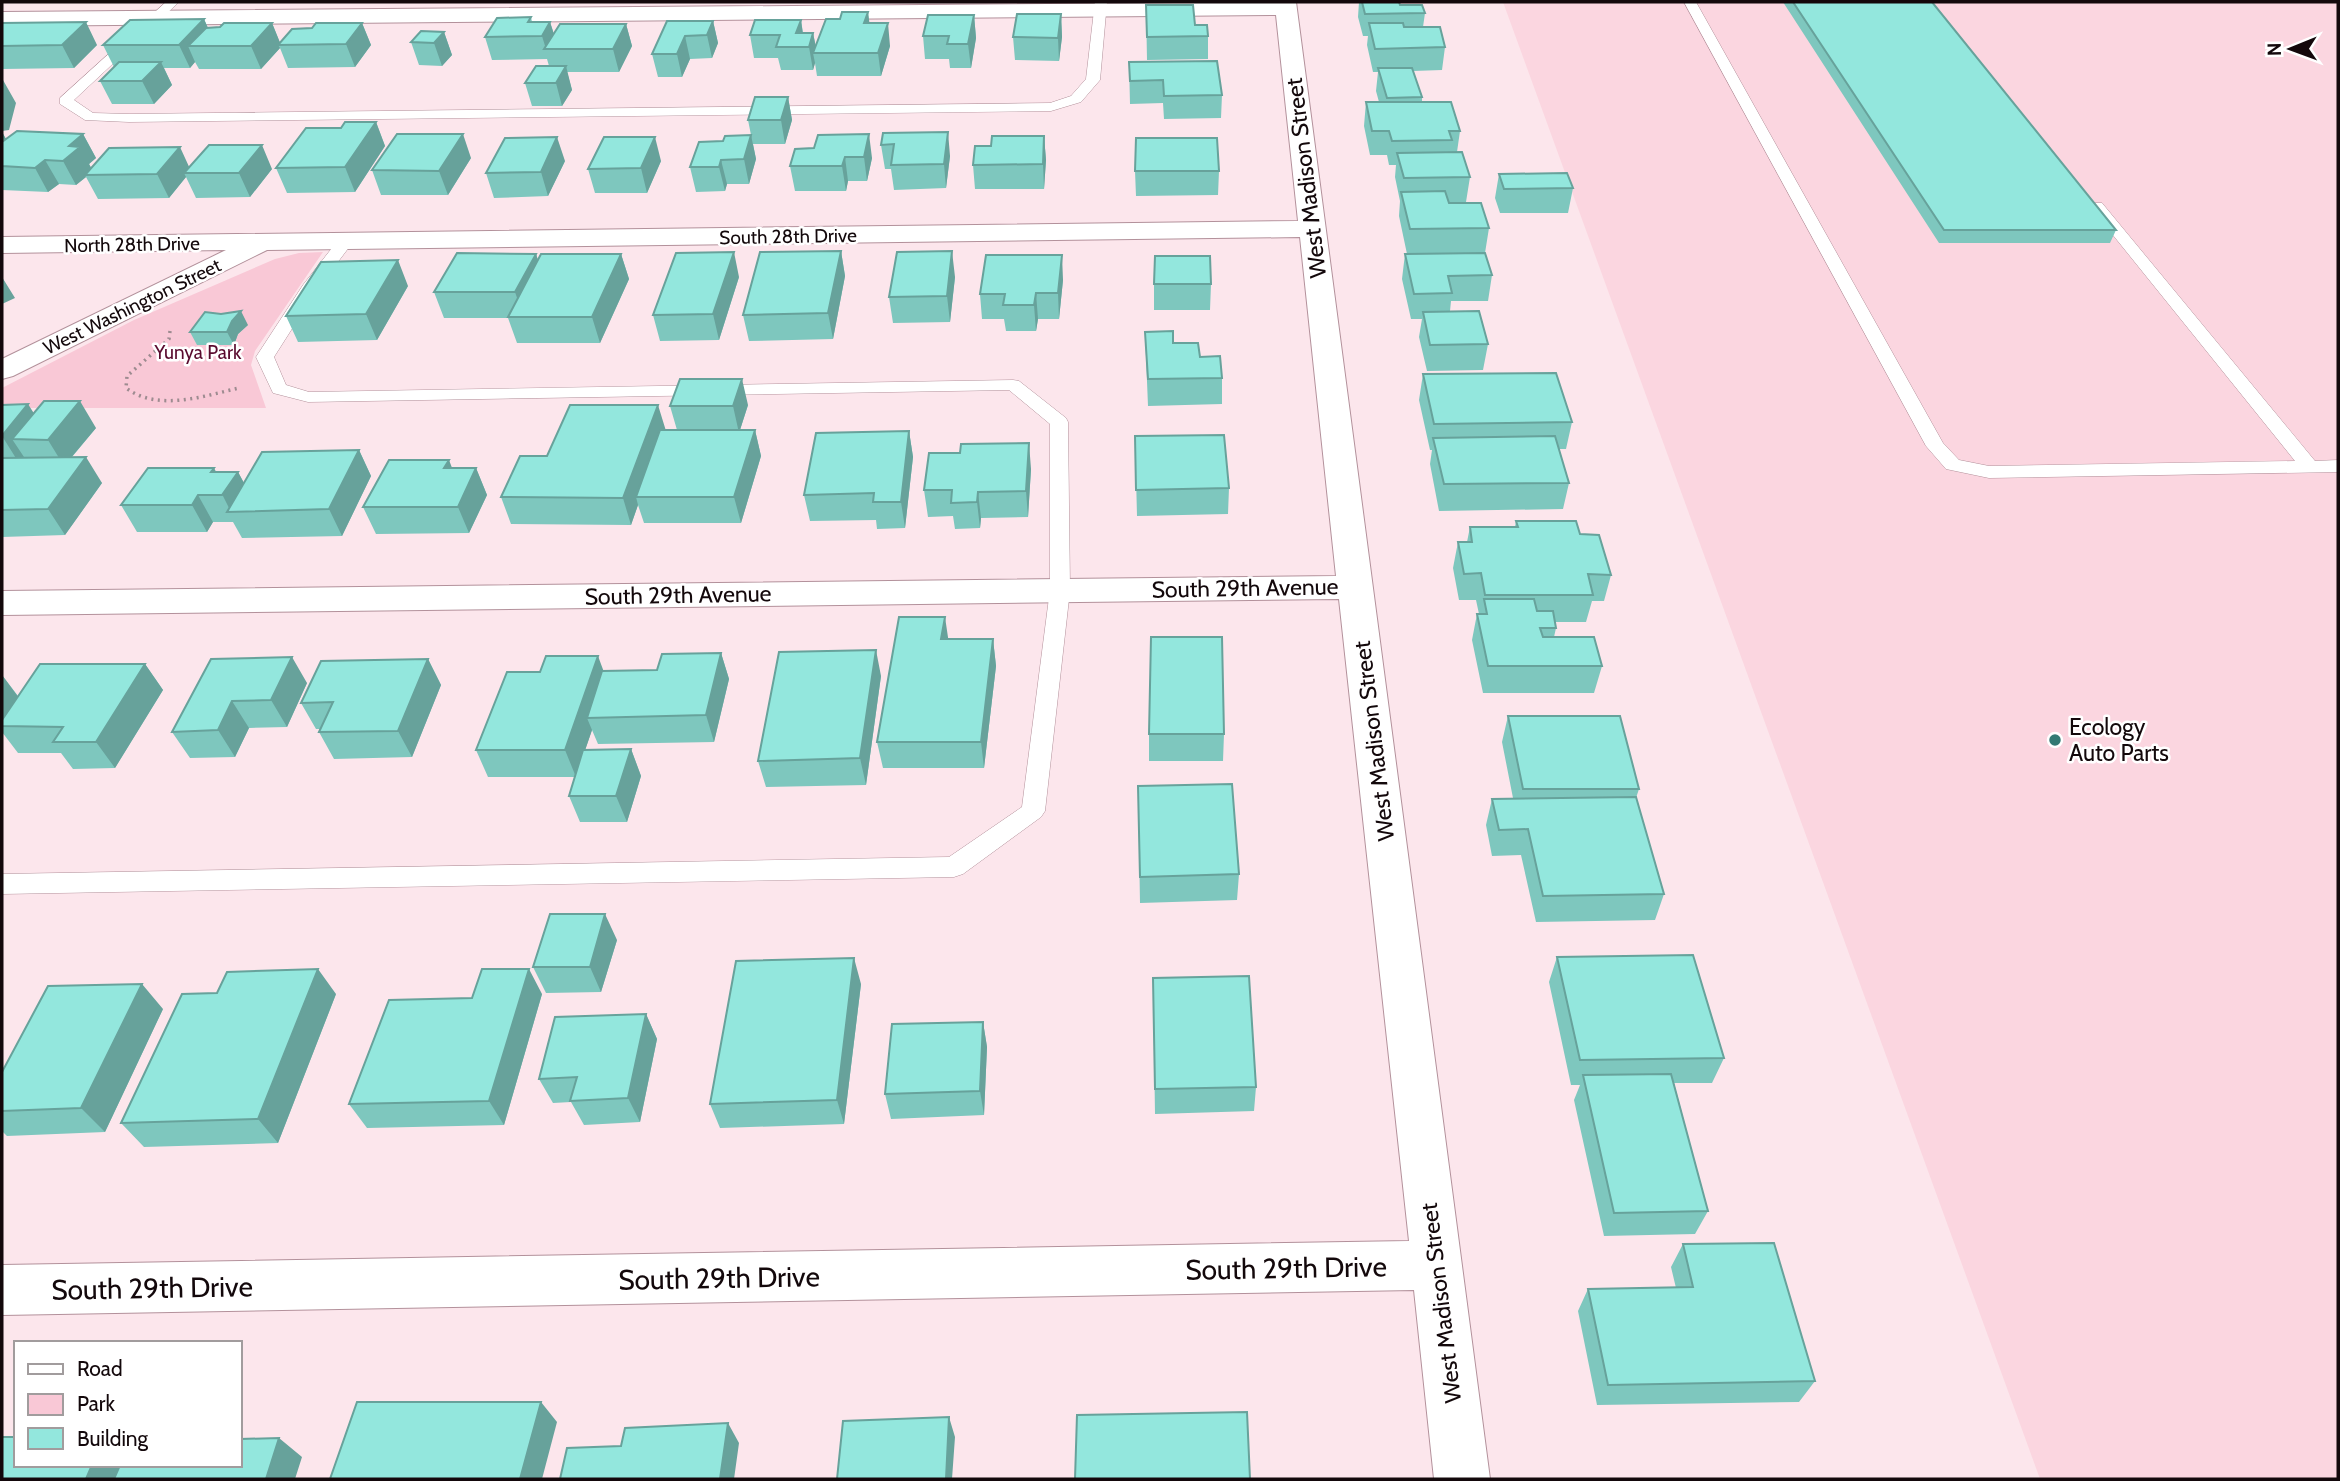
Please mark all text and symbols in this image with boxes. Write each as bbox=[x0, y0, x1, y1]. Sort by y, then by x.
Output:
north arrow bbox=[2256, 14, 2326, 84]
text: N bbox=[2263, 42, 2286, 56]
street label: West Madison Street bbox=[1280, 76, 1332, 280]
street label: South 28th Drive bbox=[719, 224, 857, 249]
street label: North 28th Drive bbox=[64, 232, 200, 257]
street label: West Washington Street bbox=[40, 253, 225, 359]
park label: Yunya Park bbox=[154, 341, 242, 364]
street label: South 29th Avenue bbox=[1151, 572, 1339, 604]
street label: South 29th Avenue bbox=[584, 579, 772, 611]
street label: West Madison Street bbox=[1348, 639, 1400, 843]
place label: Ecology Auto Parts bbox=[2069, 713, 2169, 767]
marker: Ecology Auto Parts bbox=[2047, 732, 2063, 748]
street label: West Madison Street bbox=[1415, 1201, 1467, 1405]
street label: South 29th Drive bbox=[1185, 1249, 1387, 1287]
street label: South 29th Drive bbox=[618, 1259, 820, 1297]
street label: South 29th Drive bbox=[51, 1269, 253, 1307]
legend bbox=[14, 1341, 242, 1467]
text: Road bbox=[77, 1356, 123, 1381]
text: Park bbox=[77, 1391, 115, 1416]
text: Building bbox=[77, 1426, 149, 1451]

